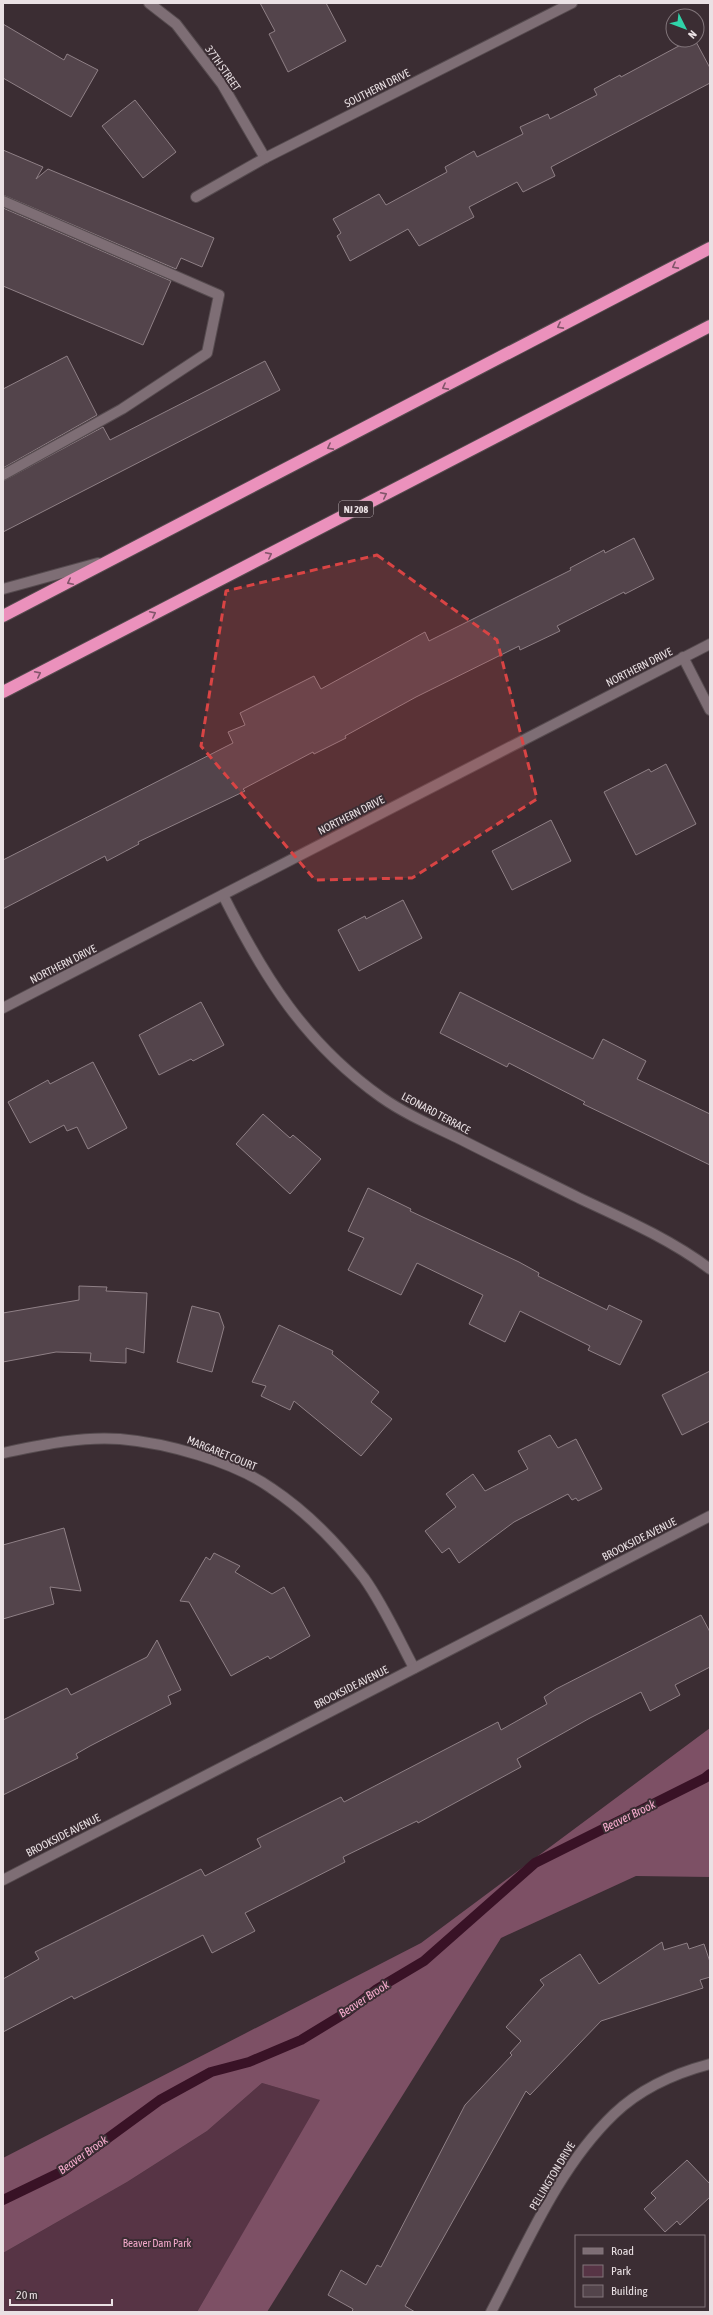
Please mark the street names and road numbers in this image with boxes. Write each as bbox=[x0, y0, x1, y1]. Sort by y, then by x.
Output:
street label: 37TH STREET bbox=[203, 43, 243, 93]
street label: SOUTHERN DRIVE bbox=[342, 66, 412, 110]
road number: NJ 208 bbox=[339, 501, 373, 517]
street label: NORTHERN DRIVE bbox=[604, 645, 674, 689]
street label: NORTHERN DRIVE bbox=[316, 793, 386, 837]
street label: NORTHERN DRIVE bbox=[28, 942, 98, 986]
street label: LEONARD TERRACE bbox=[400, 1090, 473, 1136]
street label: MARGARET COURT bbox=[186, 1434, 259, 1472]
street label: BROOKSIDE AVENUE bbox=[600, 1515, 678, 1563]
street label: BROOKSIDE AVENUE bbox=[312, 1663, 390, 1711]
street label: BROOKSIDE AVENUE bbox=[24, 1811, 102, 1859]
street label: PELLINGTON DRIVE bbox=[527, 2140, 577, 2212]

